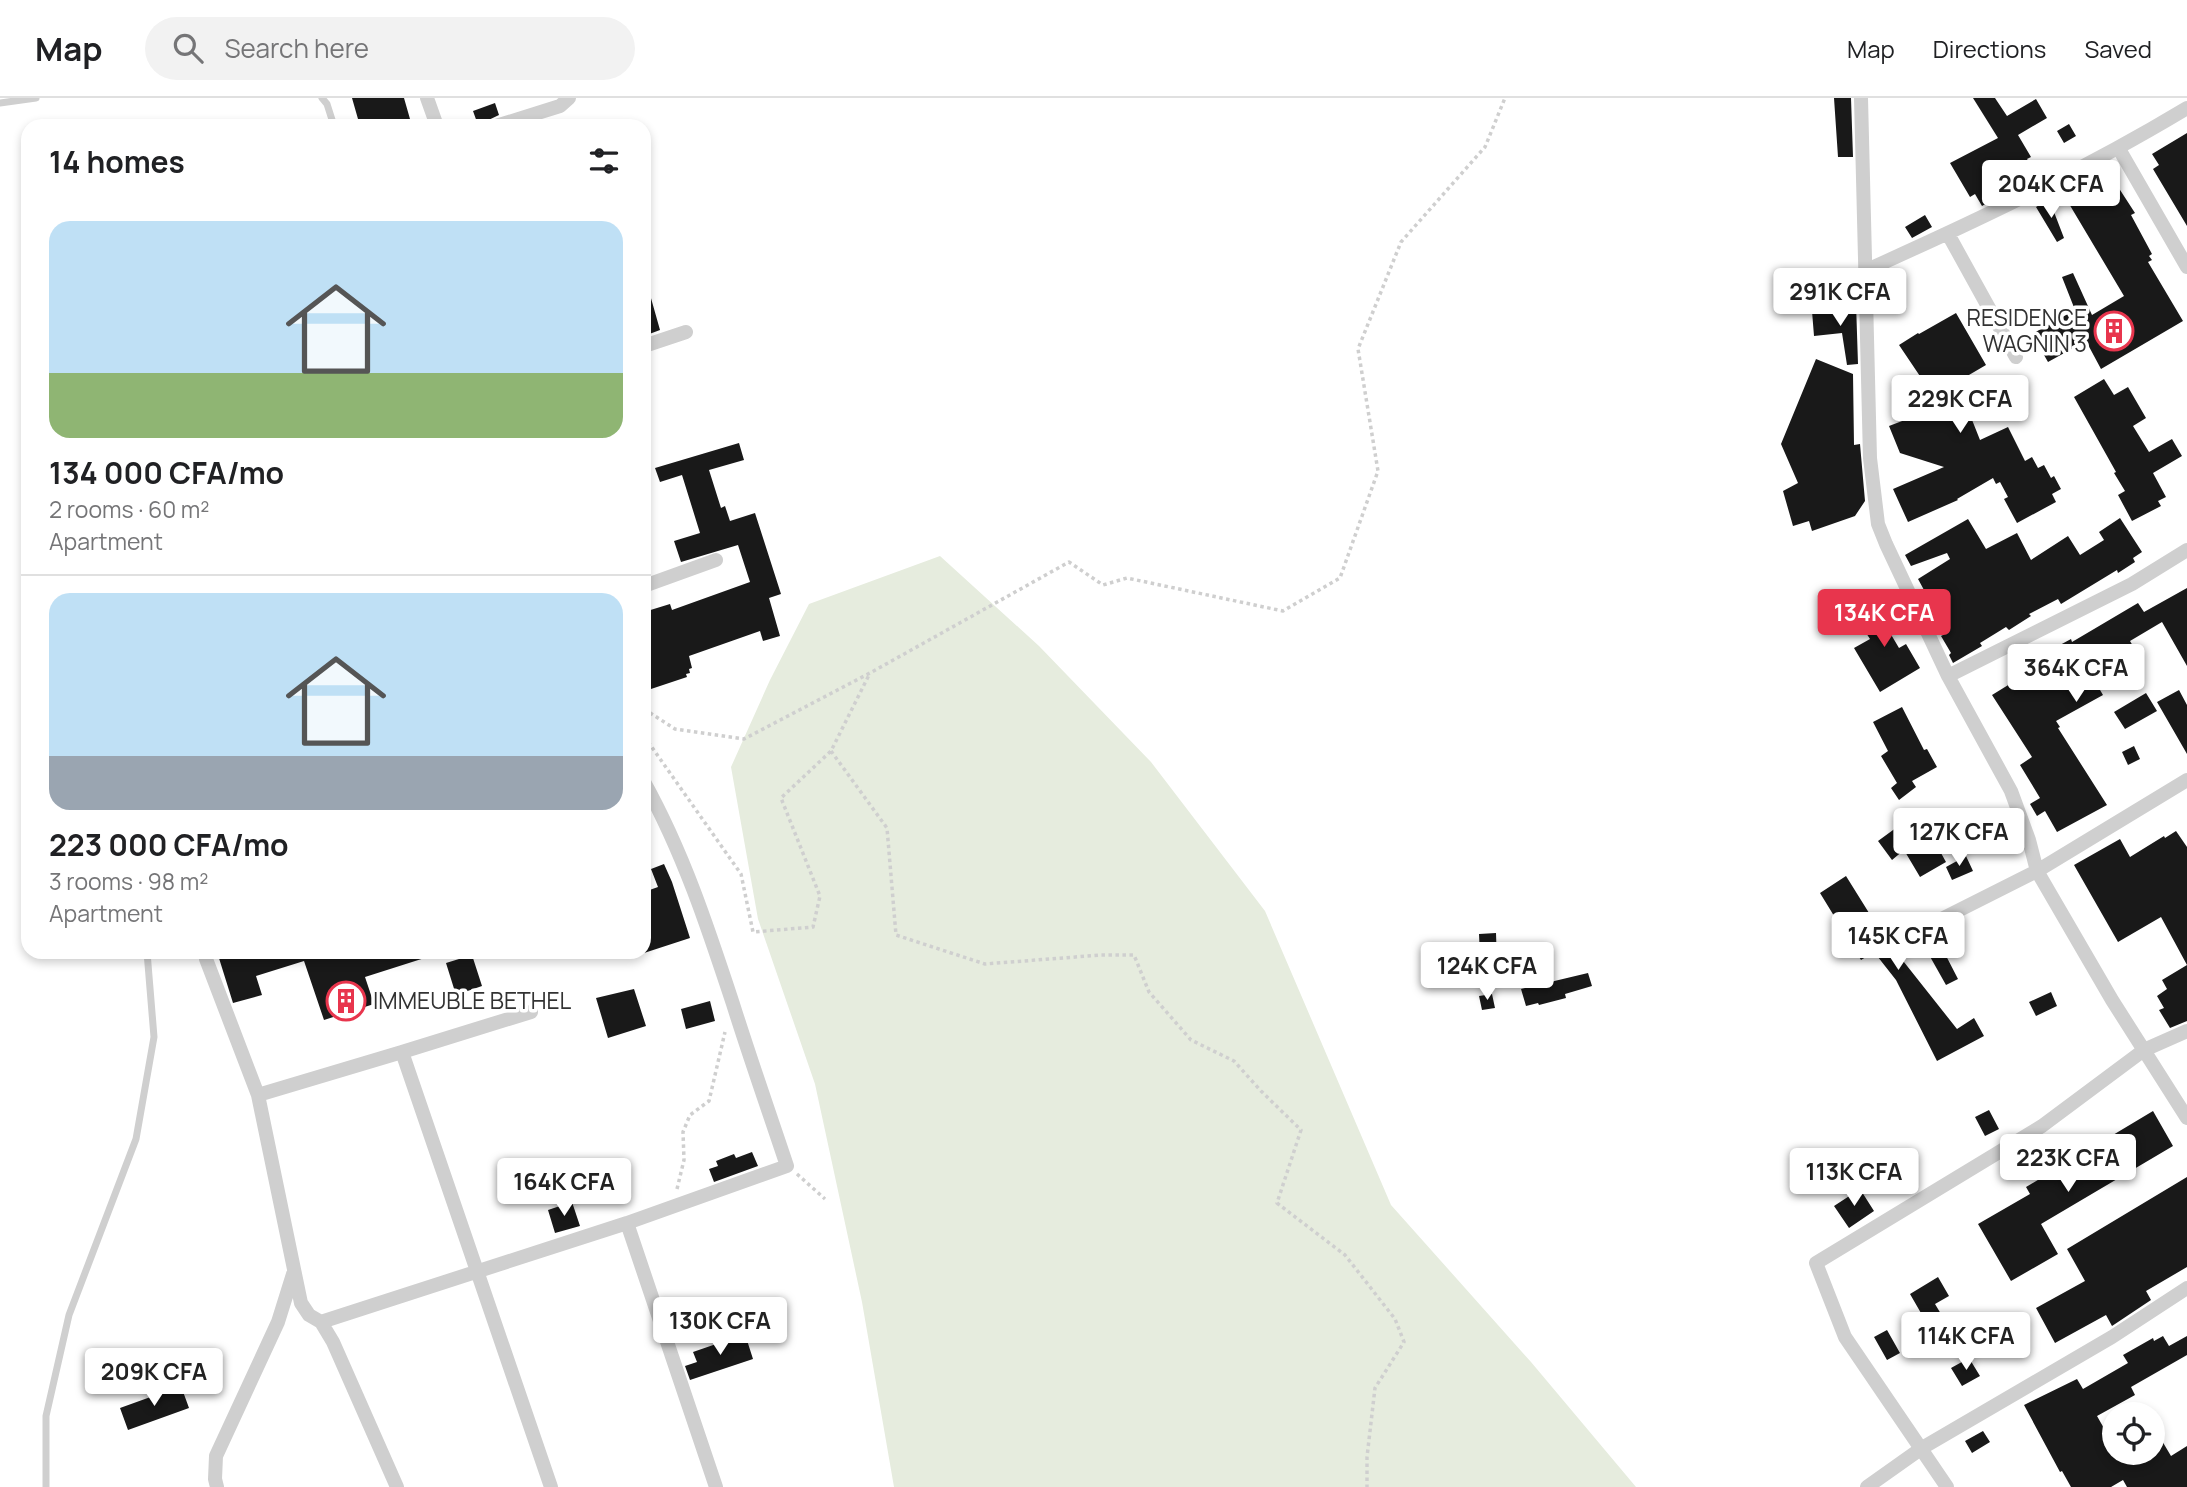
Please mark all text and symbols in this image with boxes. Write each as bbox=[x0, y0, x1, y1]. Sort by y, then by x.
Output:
search box bbox=[145, 17, 635, 80]
text: Map bbox=[35, 26, 103, 71]
icon: search bbox=[169, 29, 207, 67]
text: Search here bbox=[225, 30, 369, 66]
text: Map bbox=[1847, 32, 1895, 65]
text: Directions bbox=[1933, 32, 2046, 65]
text: Saved bbox=[2084, 32, 2152, 65]
text: 14 homes bbox=[49, 141, 185, 182]
icon: filters bbox=[585, 142, 623, 180]
pin: 204K CFA bbox=[1979, 160, 2123, 220]
text: 204K CFA bbox=[1998, 167, 2104, 199]
icon: home bbox=[273, 266, 399, 392]
pin: 291K CFA bbox=[1768, 268, 1912, 328]
text: 291K CFA bbox=[1789, 275, 1891, 307]
place label: RESIDENCE WAGNIN 3 bbox=[1967, 301, 2087, 359]
building icon: RESIDENCE WAGNIN 3 bbox=[2093, 310, 2135, 352]
pin: 229K CFA bbox=[1888, 376, 2032, 435]
text: 229K CFA bbox=[1908, 382, 2012, 414]
text: 134 000 CFA/mo bbox=[49, 452, 284, 493]
text: 2 rooms · 60 m² bbox=[49, 493, 210, 525]
text: Apartment bbox=[49, 525, 163, 557]
pin: 134K CFA bbox=[1812, 589, 1956, 649]
text: 134K CFA bbox=[1834, 596, 1934, 628]
icon: home bbox=[273, 638, 399, 764]
pin: 364K CFA bbox=[2004, 644, 2148, 704]
text: 364K CFA bbox=[2024, 651, 2128, 683]
pin: 127K CFA bbox=[1887, 808, 2031, 868]
text: 127K CFA bbox=[1909, 815, 2009, 847]
text: 223 000 CFA/mo bbox=[49, 824, 288, 865]
text: 3 rooms · 98 m² bbox=[49, 865, 209, 897]
text: Apartment bbox=[49, 897, 163, 929]
pin: 145K CFA bbox=[1826, 912, 1970, 972]
text: 145K CFA bbox=[1848, 919, 1948, 951]
pin: 124K CFA bbox=[1415, 942, 1559, 1002]
text: 124K CFA bbox=[1437, 949, 1537, 981]
building icon: IMMEUBLE BETHEL bbox=[325, 980, 367, 1022]
place label: IMMEUBLE BETHEL bbox=[373, 984, 572, 1016]
pin: 223K CFA bbox=[1996, 1134, 2140, 1194]
text: 223K CFA bbox=[2016, 1141, 2120, 1173]
pin: 113K CFA bbox=[1782, 1148, 1926, 1208]
text: 113K CFA bbox=[1806, 1155, 1902, 1187]
pin: 164K CFA bbox=[492, 1158, 636, 1218]
text: 164K CFA bbox=[513, 1165, 615, 1197]
pin: 130K CFA bbox=[648, 1298, 792, 1357]
text: 130K CFA bbox=[669, 1304, 771, 1336]
pin: 114K CFA bbox=[1894, 1312, 2038, 1372]
text: 114K CFA bbox=[1917, 1319, 2015, 1351]
pin: 209K CFA bbox=[82, 1348, 226, 1408]
text: 209K CFA bbox=[101, 1355, 207, 1387]
map controls bbox=[2102, 1402, 2165, 1465]
button: locate bbox=[2102, 1402, 2165, 1465]

